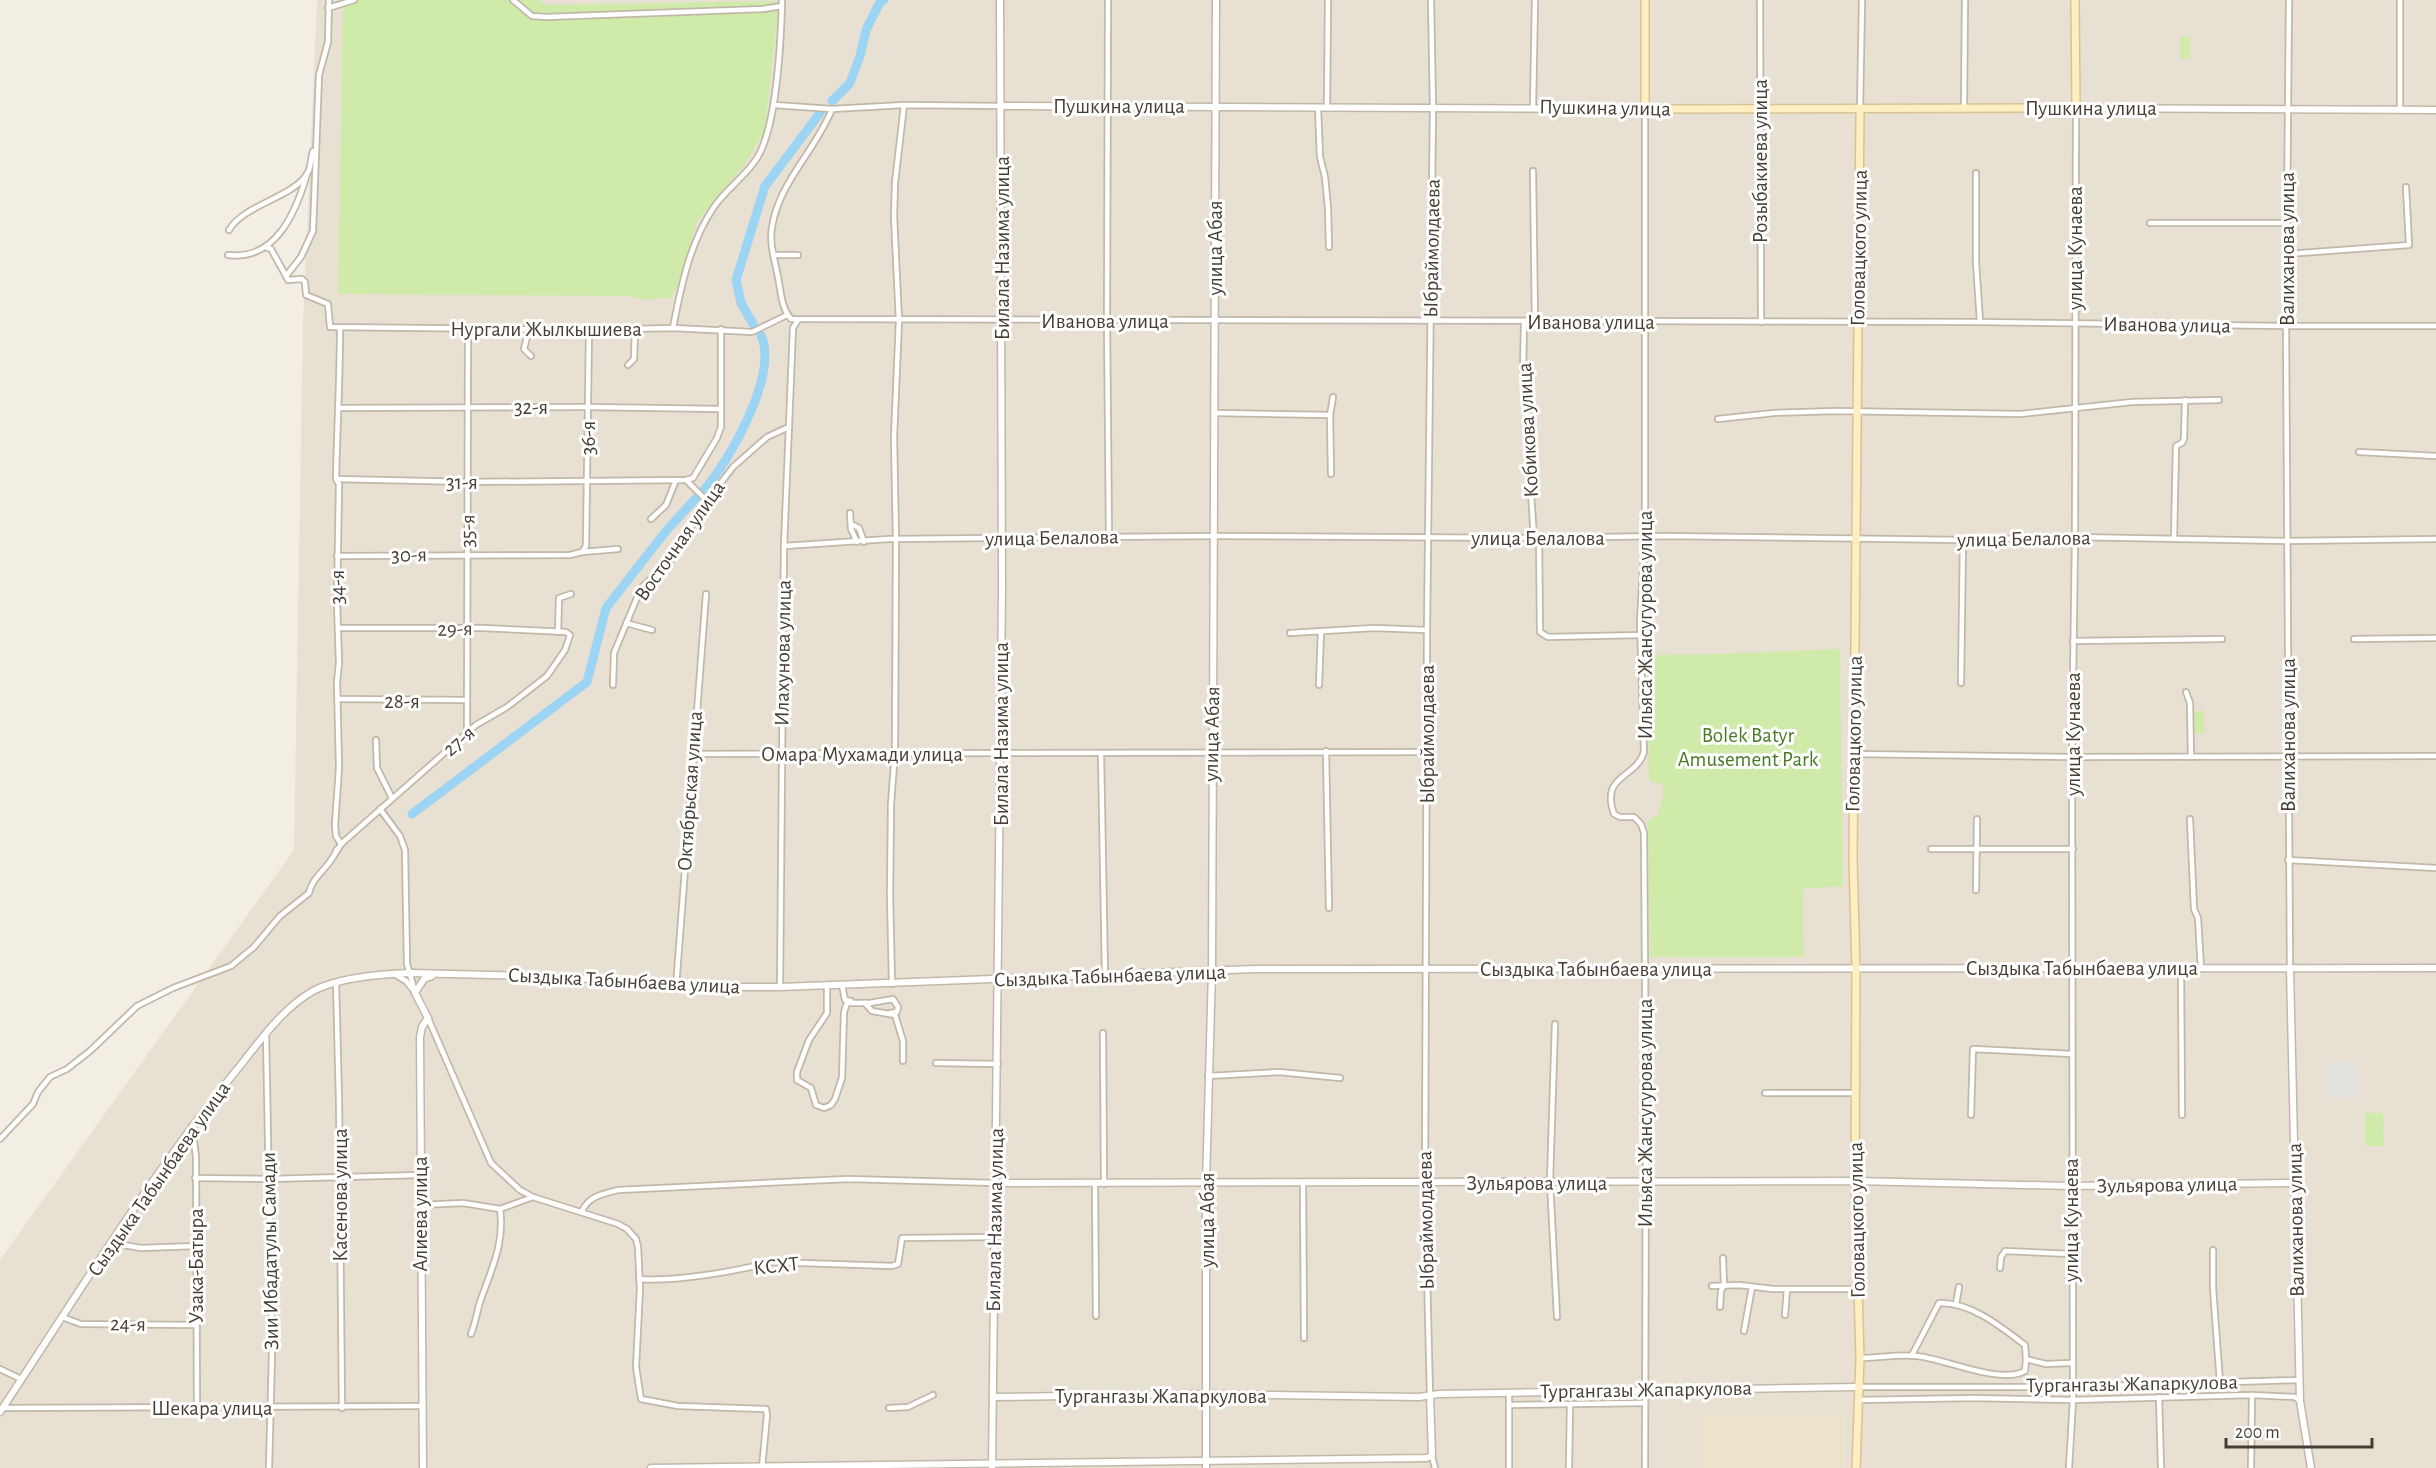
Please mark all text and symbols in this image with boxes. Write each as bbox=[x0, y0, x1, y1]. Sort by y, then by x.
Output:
street label: Розыбакиева улица bbox=[1750, 78, 1771, 243]
street label: Пушкина улица bbox=[1053, 96, 1185, 117]
street label: Пушкина улица bbox=[1539, 96, 1671, 120]
street label: Пушкина улица bbox=[2025, 98, 2157, 119]
street label: Билала Назима улица bbox=[992, 155, 1013, 340]
street label: Головацкого улица bbox=[1847, 169, 1871, 327]
street label: Валиханова улица bbox=[2277, 171, 2298, 326]
street label: Ыбраймолдаева bbox=[1420, 178, 1444, 318]
street label: улица Кунаева bbox=[2065, 186, 2086, 311]
street label: улица Абая bbox=[1205, 200, 1226, 297]
street label: Иванова улица bbox=[1041, 311, 1169, 332]
street label: Иванова улица bbox=[1527, 312, 1655, 333]
street label: Иванова улица bbox=[2103, 313, 2231, 337]
street label: Нургали Жылкышиева bbox=[450, 319, 642, 340]
street label: Кобикова улица bbox=[1514, 362, 1542, 498]
street label: 32-я bbox=[514, 397, 548, 418]
street label: 36-я bbox=[578, 421, 599, 455]
street label: 31-я bbox=[446, 472, 478, 493]
street label: Восточная улица bbox=[631, 477, 729, 605]
street label: Ильяса Жансугурова улица bbox=[1635, 510, 1656, 740]
street label: 35-я bbox=[457, 514, 479, 548]
street label: улица Белалова bbox=[984, 526, 1119, 550]
street label: улица Белалова bbox=[1956, 527, 2091, 551]
street label: улица Белалова bbox=[1470, 528, 1605, 549]
street label: 30-я bbox=[391, 544, 427, 566]
street label: 34-я bbox=[327, 570, 348, 604]
street label: Илахунова улица bbox=[771, 579, 795, 726]
street label: 29-я bbox=[437, 618, 473, 640]
street label: Билала Назима улица bbox=[991, 641, 1012, 826]
street label: Головацкого улица bbox=[1842, 655, 1866, 813]
street label: Валиханова улица bbox=[2278, 657, 2299, 812]
street label: Ыбраймолдаева bbox=[1417, 664, 1438, 803]
street label: улица Кунаева bbox=[2063, 672, 2084, 797]
street label: улица Абая bbox=[1201, 686, 1223, 783]
street label: 28-я bbox=[384, 691, 420, 712]
street label: Октябрьская улица bbox=[674, 710, 706, 872]
street label: 27-я bbox=[439, 722, 479, 760]
park label: Bolek Batyr Amusement Park bbox=[1678, 725, 1819, 770]
street label: Омара Мухамади улица bbox=[761, 744, 963, 765]
street label: Сыздыка Табынбаева улица bbox=[1966, 958, 2199, 979]
street label: Сыздыка Табынбаева улица bbox=[1480, 959, 1713, 980]
street label: Сыздыка Табынбаева улица bbox=[993, 961, 1227, 991]
street label: Сыздыка Табынбаева улица bbox=[507, 964, 741, 998]
street label: Ильяса Жансугурова улица bbox=[1635, 998, 1656, 1228]
street label: Сыздыка Табынбаева улица bbox=[84, 1077, 234, 1280]
street label: Билала Назима улица bbox=[983, 1127, 1007, 1312]
street label: Касенова улица bbox=[330, 1128, 351, 1262]
street label: Головацкого улица bbox=[1845, 1141, 1869, 1299]
street label: Валиханова улица bbox=[2284, 1142, 2308, 1297]
street label: Ыбраймолдаева bbox=[1414, 1150, 1438, 1290]
street label: Зии Ибадатулы Самади bbox=[258, 1152, 282, 1350]
street label: Алиева улица bbox=[410, 1156, 431, 1272]
street label: улица Кунаева bbox=[2061, 1158, 2082, 1283]
street label: улица Абая bbox=[1197, 1172, 1218, 1269]
street label: Зульярова улица bbox=[1467, 1173, 1608, 1194]
street label: Зульярова улица bbox=[2096, 1173, 2238, 1197]
street label: Узака-Батыра bbox=[186, 1208, 207, 1324]
street label: КСХТ bbox=[752, 1253, 800, 1279]
street label: 24-я bbox=[110, 1313, 146, 1335]
street label: Тургангазы Жапаркулова bbox=[2026, 1372, 2238, 1396]
street label: Тургангазы Жапаркулова bbox=[1540, 1378, 1752, 1402]
street label: Тургангазы Жапаркулова bbox=[1055, 1386, 1267, 1407]
street label: Шекара улица bbox=[151, 1398, 273, 1419]
scale bar bbox=[2226, 1411, 2372, 1449]
text: 200 m bbox=[2235, 1424, 2280, 1442]

